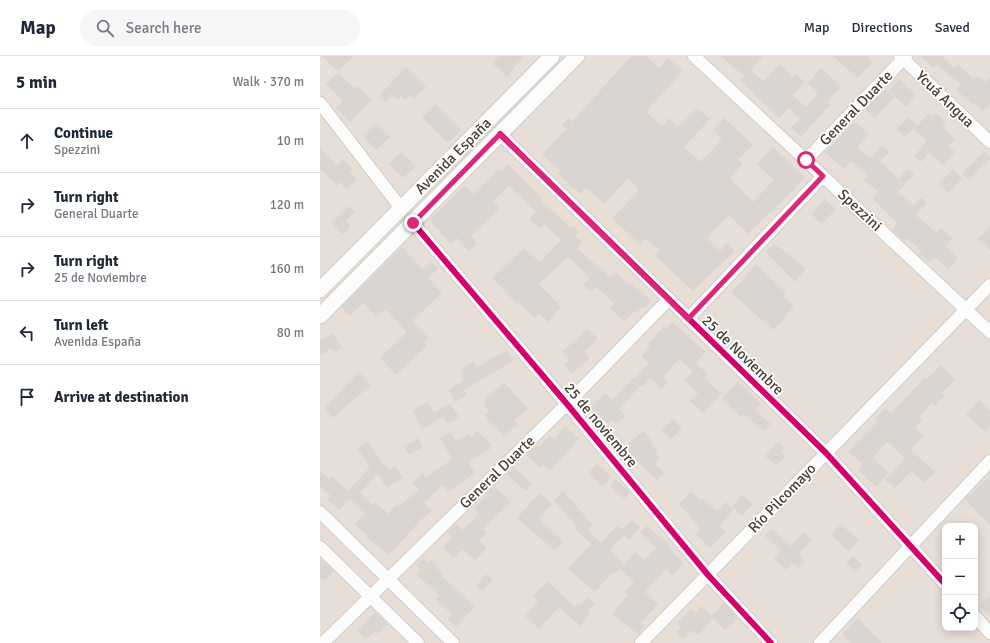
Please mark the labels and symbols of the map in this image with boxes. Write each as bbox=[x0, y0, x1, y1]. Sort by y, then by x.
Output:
street label: General Duarte bbox=[816, 67, 896, 149]
street label: Ycuá Angua bbox=[912, 67, 978, 131]
street label: Avenida España bbox=[411, 114, 495, 198]
route start bbox=[797, 151, 815, 169]
street label: Spezzini bbox=[834, 185, 886, 235]
route end bbox=[404, 214, 422, 232]
street label: 25 de Noviembre bbox=[698, 311, 788, 399]
street label: 25 de noviembre bbox=[560, 379, 642, 471]
street label: General Duarte bbox=[456, 432, 538, 512]
street label: Río Pilcomayo bbox=[744, 459, 820, 537]

